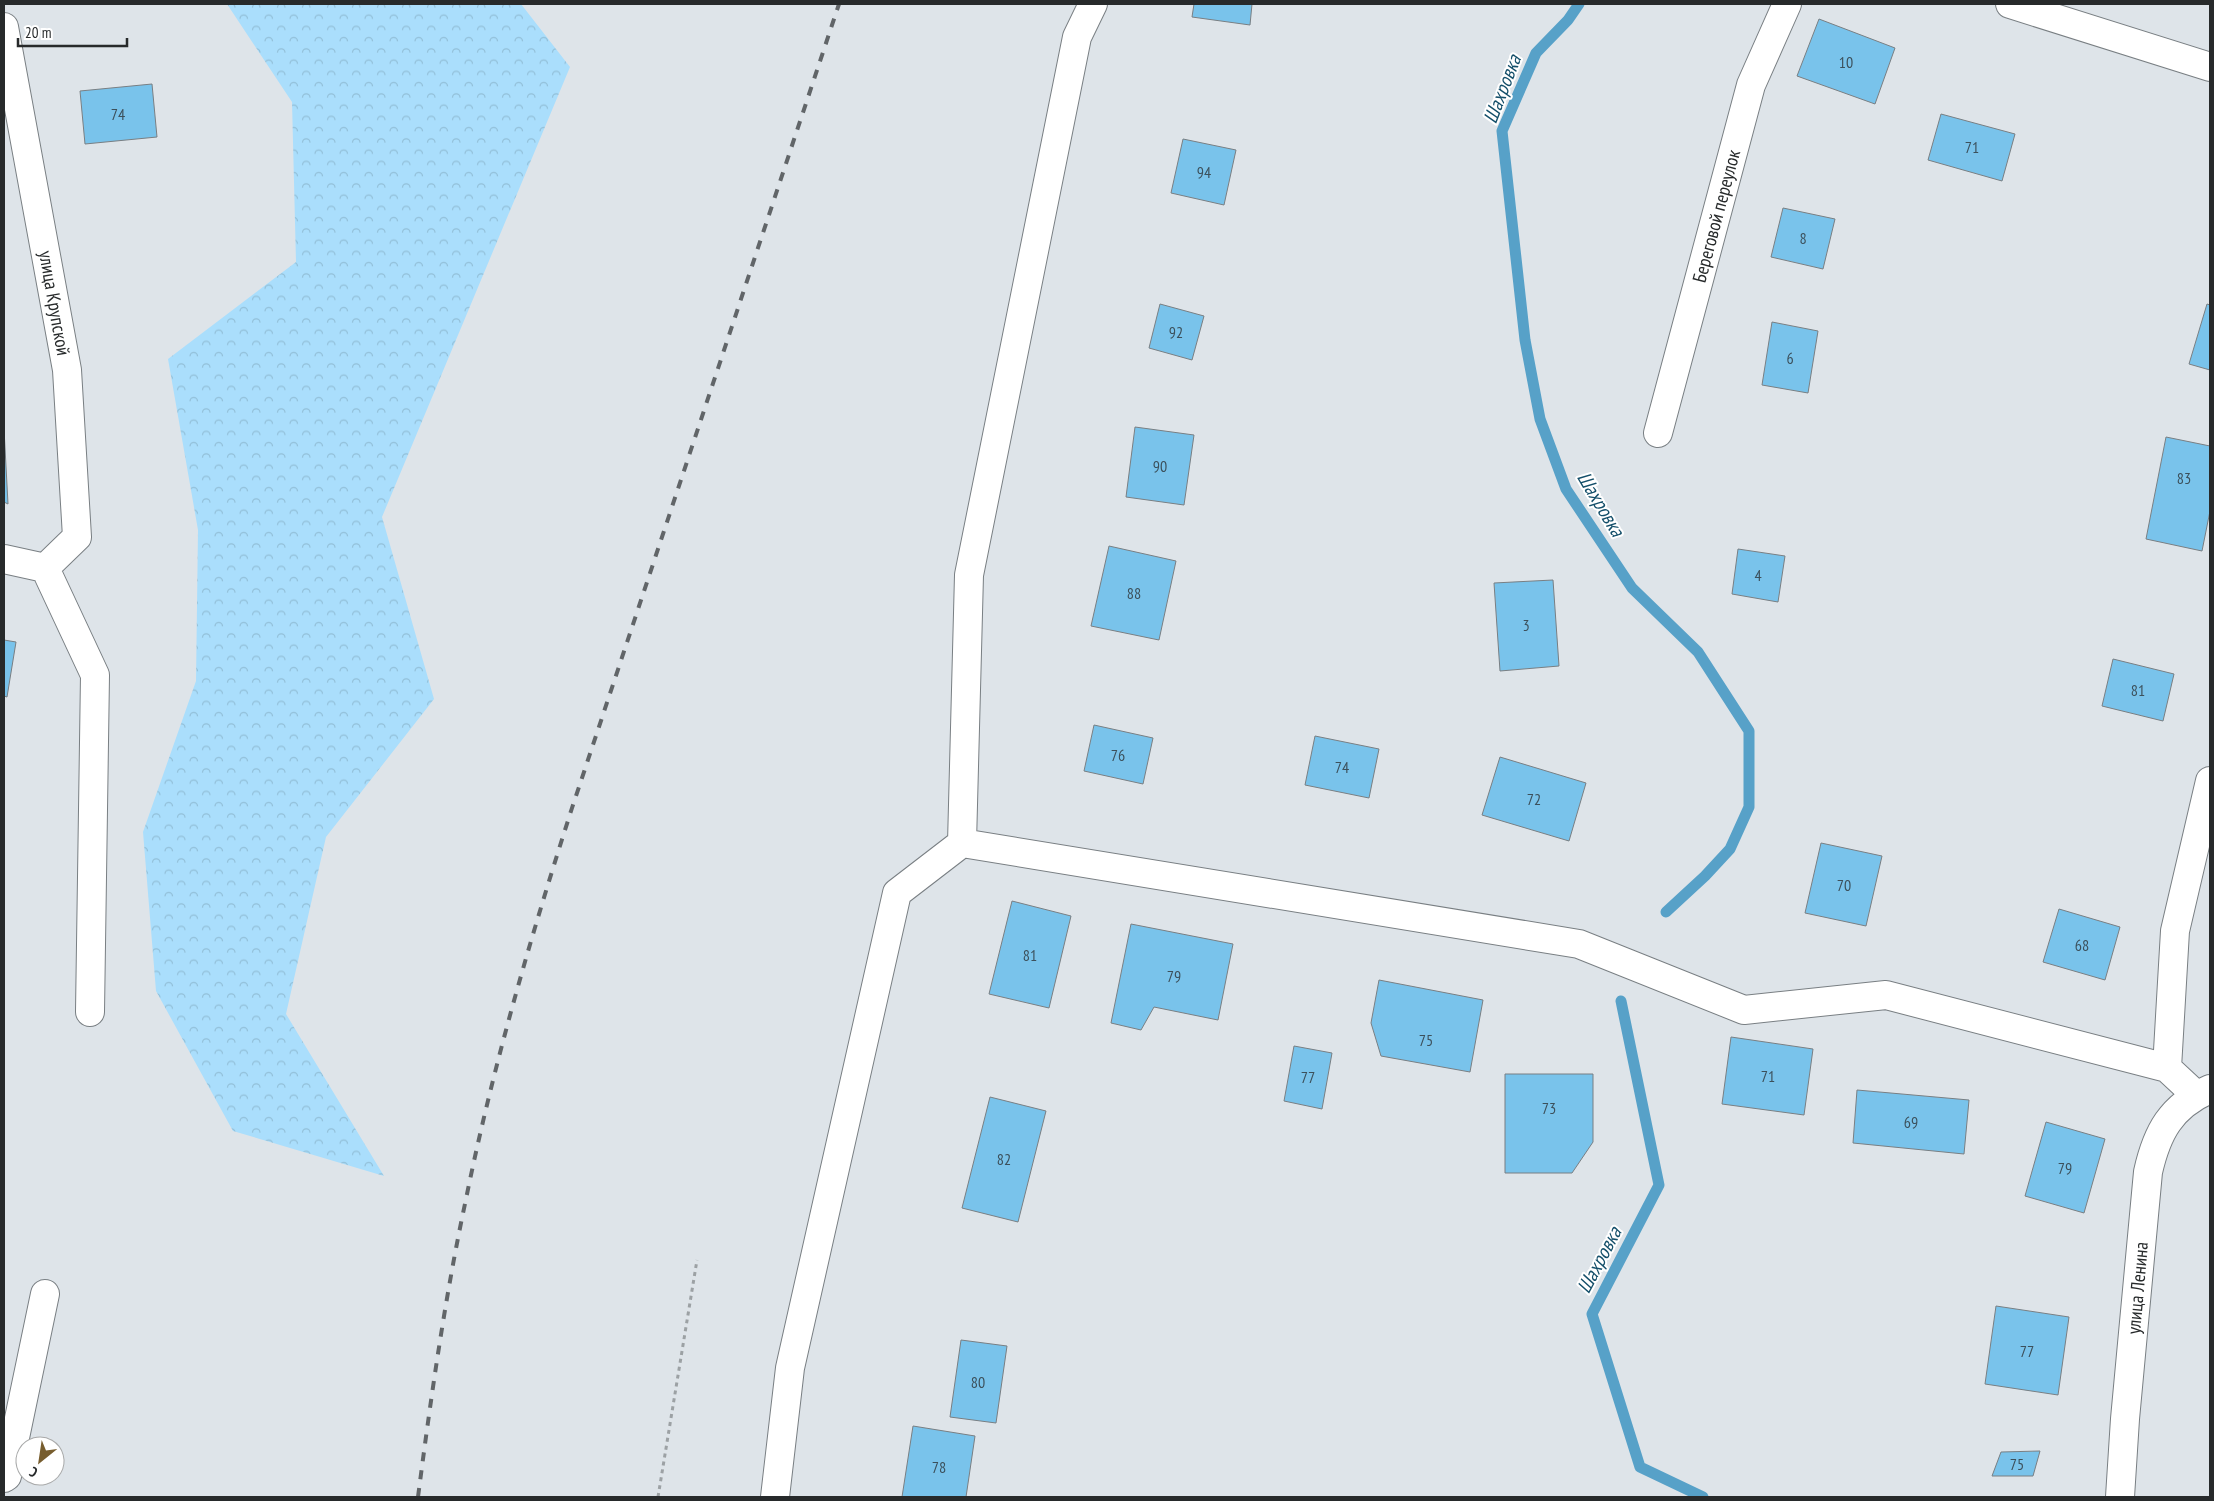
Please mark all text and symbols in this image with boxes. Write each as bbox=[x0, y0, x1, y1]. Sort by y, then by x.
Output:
scale bar bbox=[18, 15, 126, 47]
text: 20 m bbox=[25, 23, 51, 42]
water label: Шахровка bbox=[1477, 50, 1527, 127]
house number: 10 bbox=[1839, 52, 1853, 72]
house number: 74 bbox=[111, 104, 125, 124]
house number: 71 bbox=[1965, 137, 1979, 157]
street label: Береговой переулок bbox=[1687, 146, 1745, 285]
house number: 94 bbox=[1197, 162, 1211, 182]
house number: 8 bbox=[1799, 228, 1807, 248]
street label: улица Крупской bbox=[34, 249, 76, 357]
house number: 92 bbox=[1169, 322, 1183, 342]
house number: 6 bbox=[1786, 348, 1794, 368]
house number: 90 bbox=[1153, 456, 1167, 476]
water label: Шахровка bbox=[1571, 467, 1631, 542]
house number: 83 bbox=[2177, 468, 2191, 488]
house number: 4 bbox=[1754, 565, 1762, 585]
house number: 88 bbox=[1127, 583, 1141, 603]
house number: 3 bbox=[1522, 615, 1530, 635]
house number: 81 bbox=[2131, 680, 2145, 700]
house number: 76 bbox=[1111, 745, 1125, 765]
house number: 74 bbox=[1335, 757, 1349, 777]
house number: 72 bbox=[1527, 789, 1541, 809]
house number: 70 bbox=[1837, 875, 1851, 895]
house number: 68 bbox=[2075, 935, 2089, 955]
house number: 81 bbox=[1023, 945, 1037, 965]
house number: 79 bbox=[1167, 966, 1181, 986]
house number: 75 bbox=[1419, 1030, 1433, 1050]
house number: 71 bbox=[1761, 1066, 1775, 1086]
house number: 77 bbox=[1301, 1067, 1315, 1087]
house number: 73 bbox=[1542, 1098, 1556, 1118]
house number: 69 bbox=[1904, 1112, 1918, 1132]
house number: 82 bbox=[997, 1149, 1011, 1169]
house number: 79 bbox=[2058, 1158, 2072, 1178]
water label: Шахровка bbox=[1571, 1222, 1628, 1298]
street label: улица Ленина bbox=[2121, 1241, 2153, 1335]
house number: 77 bbox=[2020, 1341, 2034, 1361]
house number: 80 bbox=[971, 1372, 985, 1392]
north arrow bbox=[15, 1436, 65, 1486]
house number: 75 bbox=[2010, 1454, 2024, 1474]
house number: 78 bbox=[932, 1457, 946, 1477]
text: С bbox=[26, 1463, 41, 1482]

